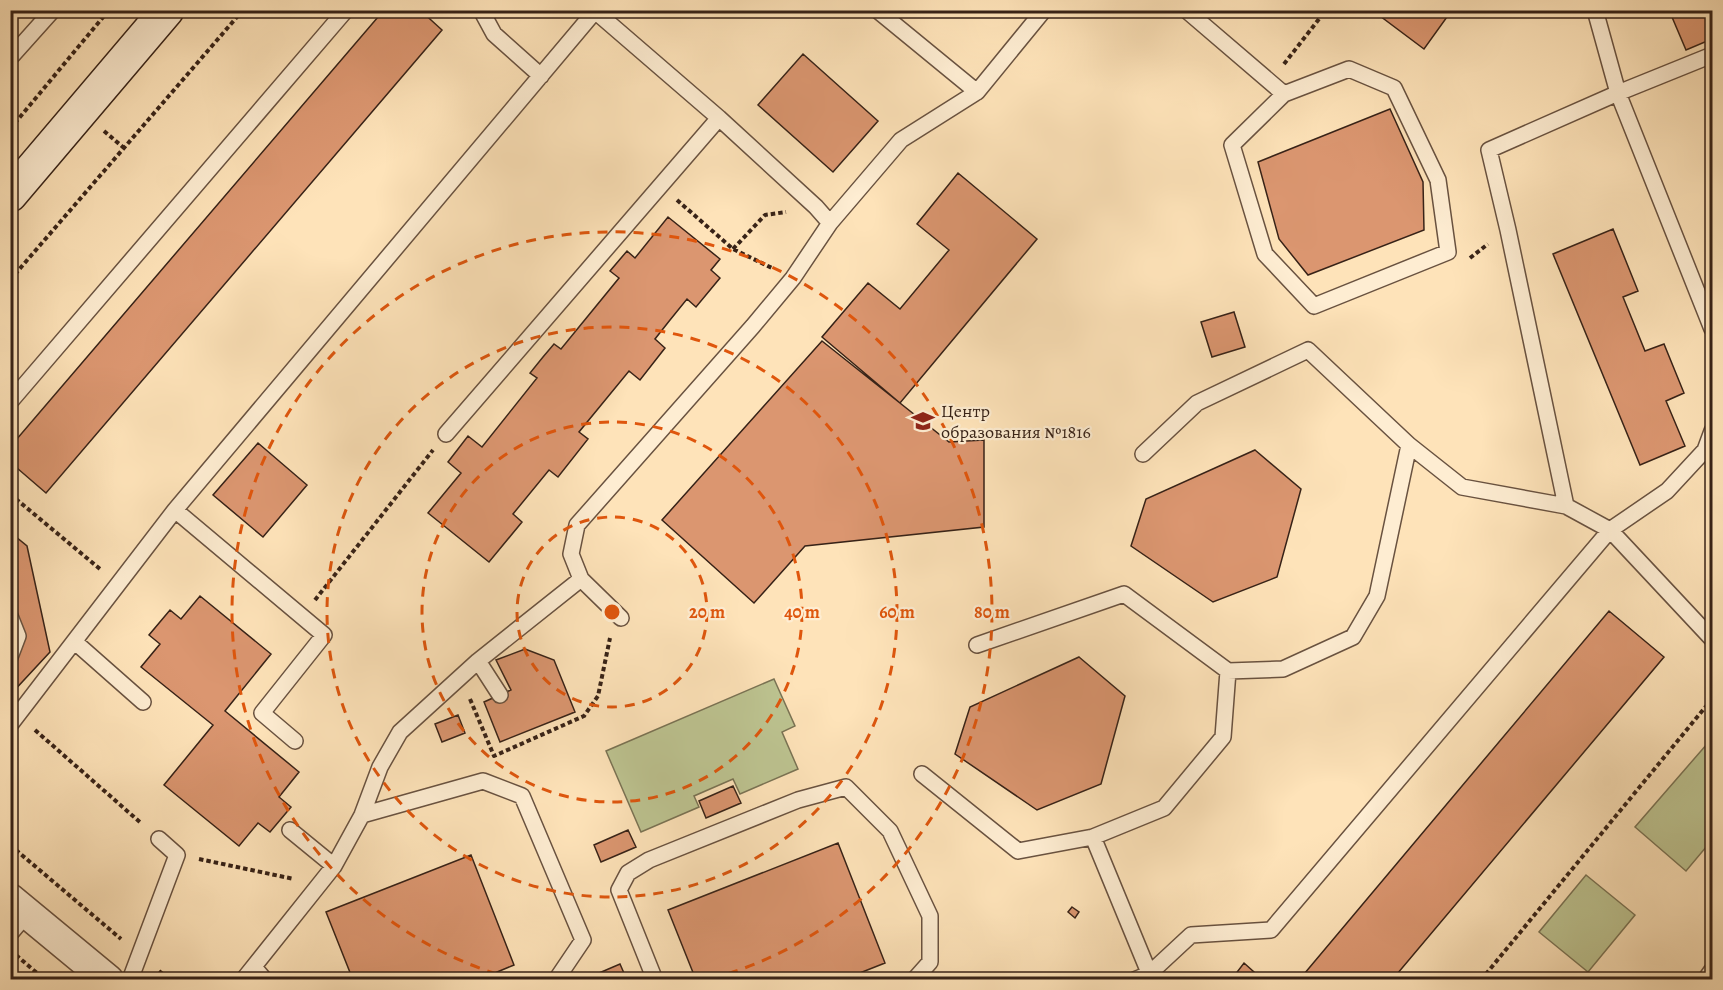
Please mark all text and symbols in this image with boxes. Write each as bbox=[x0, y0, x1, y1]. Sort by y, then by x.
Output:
place label: Центр образования №1816 bbox=[941, 399, 1091, 444]
school or university icon: Центр образования №1816 bbox=[910, 408, 936, 434]
text: 20 m bbox=[689, 600, 725, 624]
text: 40 m bbox=[784, 600, 820, 624]
text: 60 m bbox=[879, 600, 915, 624]
text: 80 m bbox=[974, 600, 1010, 624]
centre of rings bbox=[602, 602, 622, 622]

